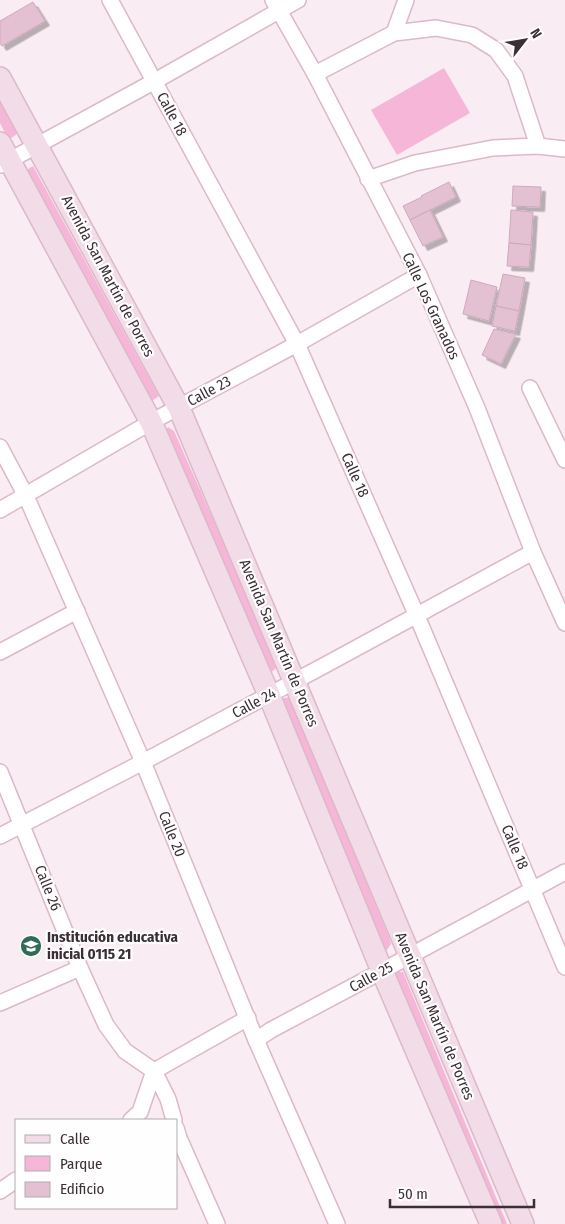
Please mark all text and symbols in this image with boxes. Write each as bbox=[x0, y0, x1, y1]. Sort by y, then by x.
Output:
north arrow bbox=[500, 15, 550, 65]
text: N bbox=[526, 26, 545, 42]
street label: Calle 18 bbox=[153, 89, 191, 139]
street label: Avenida San Martín de Porres bbox=[58, 192, 158, 360]
street label: Calle Los Granados bbox=[398, 250, 464, 362]
street label: Calle 23 bbox=[184, 372, 234, 410]
street label: Calle 18 bbox=[337, 450, 373, 500]
street label: Avenida San Martín de Porres bbox=[236, 557, 322, 729]
street label: Calle 24 bbox=[229, 684, 279, 722]
street label: Calle 20 bbox=[155, 808, 189, 860]
street label: Calle 18 bbox=[498, 822, 532, 872]
street label: Calle 26 bbox=[31, 863, 65, 913]
place label: Institución educativa inicial 0115 21 bbox=[47, 928, 178, 963]
street label: Avenida San Martín de Porres bbox=[392, 930, 478, 1102]
school or university icon: Institución educativa inicial 0115 21 bbox=[19, 934, 43, 958]
street label: Calle 25 bbox=[346, 958, 396, 996]
legend bbox=[15, 1119, 178, 1209]
text: Calle bbox=[60, 1130, 90, 1148]
text: Parque bbox=[60, 1155, 103, 1173]
scale bar bbox=[390, 1176, 534, 1208]
text: Edificio bbox=[60, 1180, 105, 1198]
text: 50 m bbox=[398, 1185, 428, 1203]

